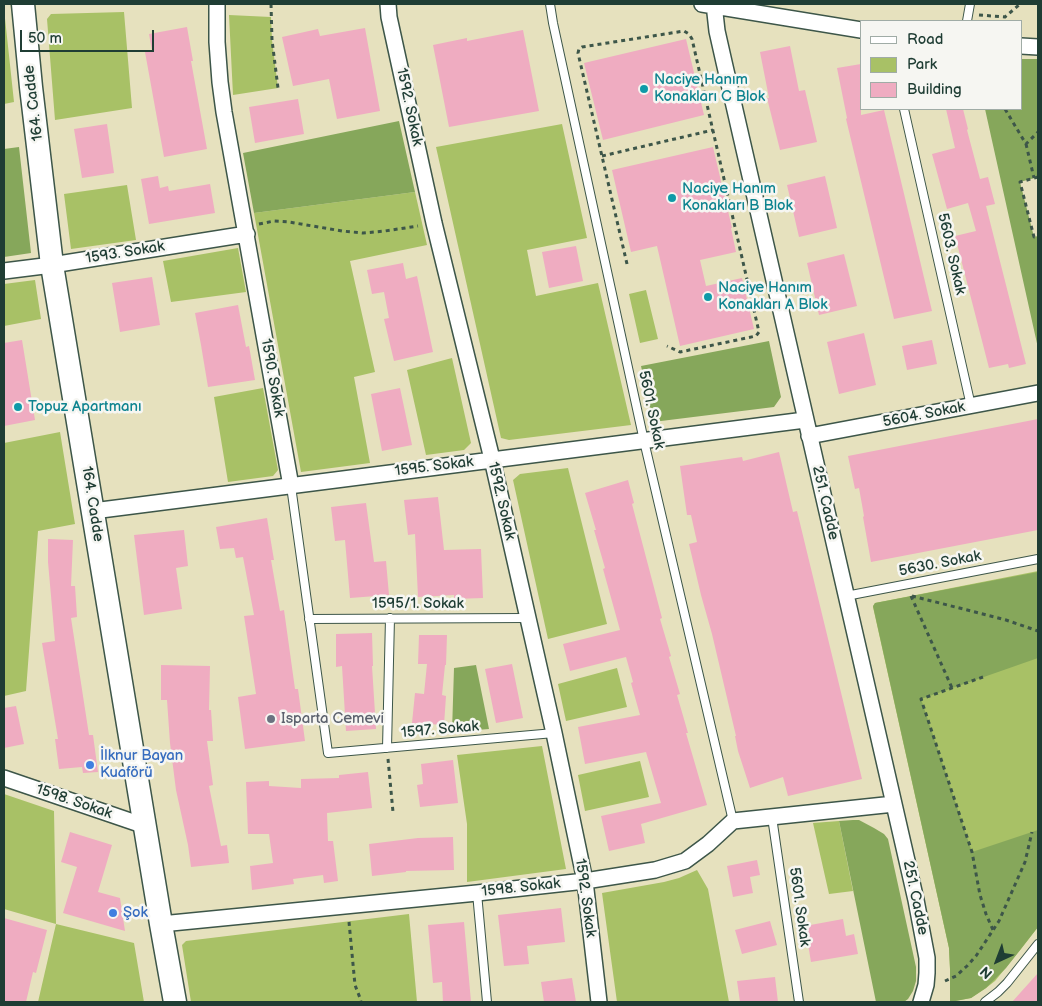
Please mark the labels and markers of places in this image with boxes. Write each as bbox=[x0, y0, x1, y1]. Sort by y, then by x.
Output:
place label: Naciye Hanım Konakları C Blok bbox=[654, 71, 765, 106]
marker: Naciye Hanım Konakları C Blok bbox=[638, 83, 650, 95]
place label: Naciye Hanım Konakları B Blok bbox=[682, 180, 793, 215]
marker: Naciye Hanım Konakları B Blok bbox=[666, 192, 678, 204]
place label: Naciye Hanım Konakları A Blok bbox=[718, 279, 828, 314]
marker: Naciye Hanım Konakları A Blok bbox=[702, 291, 714, 303]
place label: Topuz Apartmanı bbox=[28, 398, 142, 416]
marker: Topuz Apartmanı bbox=[12, 401, 24, 413]
place label: Isparta Cemevi bbox=[281, 710, 384, 728]
marker: Isparta Cemevi bbox=[265, 713, 277, 725]
place label: İlknur Bayan Kuaförü bbox=[100, 747, 183, 782]
marker: İlknur Bayan Kuaförü bbox=[84, 759, 96, 771]
place label: Şok bbox=[123, 904, 148, 922]
marker: Şok bbox=[107, 907, 119, 919]

